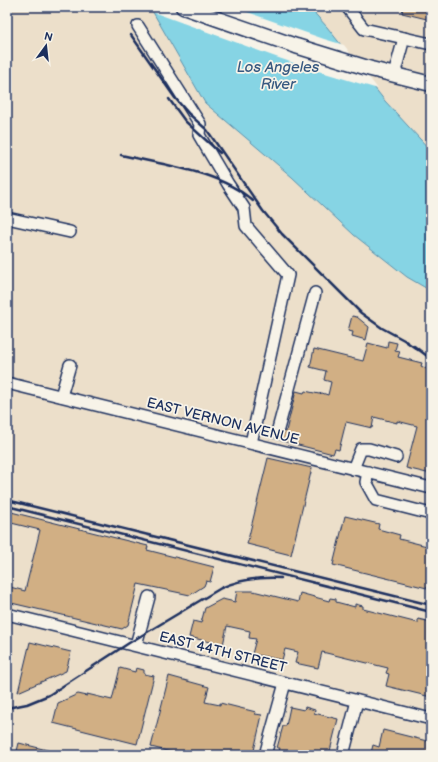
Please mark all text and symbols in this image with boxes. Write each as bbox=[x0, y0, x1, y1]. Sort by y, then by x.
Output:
north arrow bbox=[26, 26, 66, 66]
text: N bbox=[43, 29, 54, 44]
water label: Los Angeles River bbox=[237, 58, 320, 94]
street label: EAST VERNON AVENUE bbox=[145, 394, 301, 448]
street label: EAST 44TH STREET bbox=[157, 628, 289, 676]

